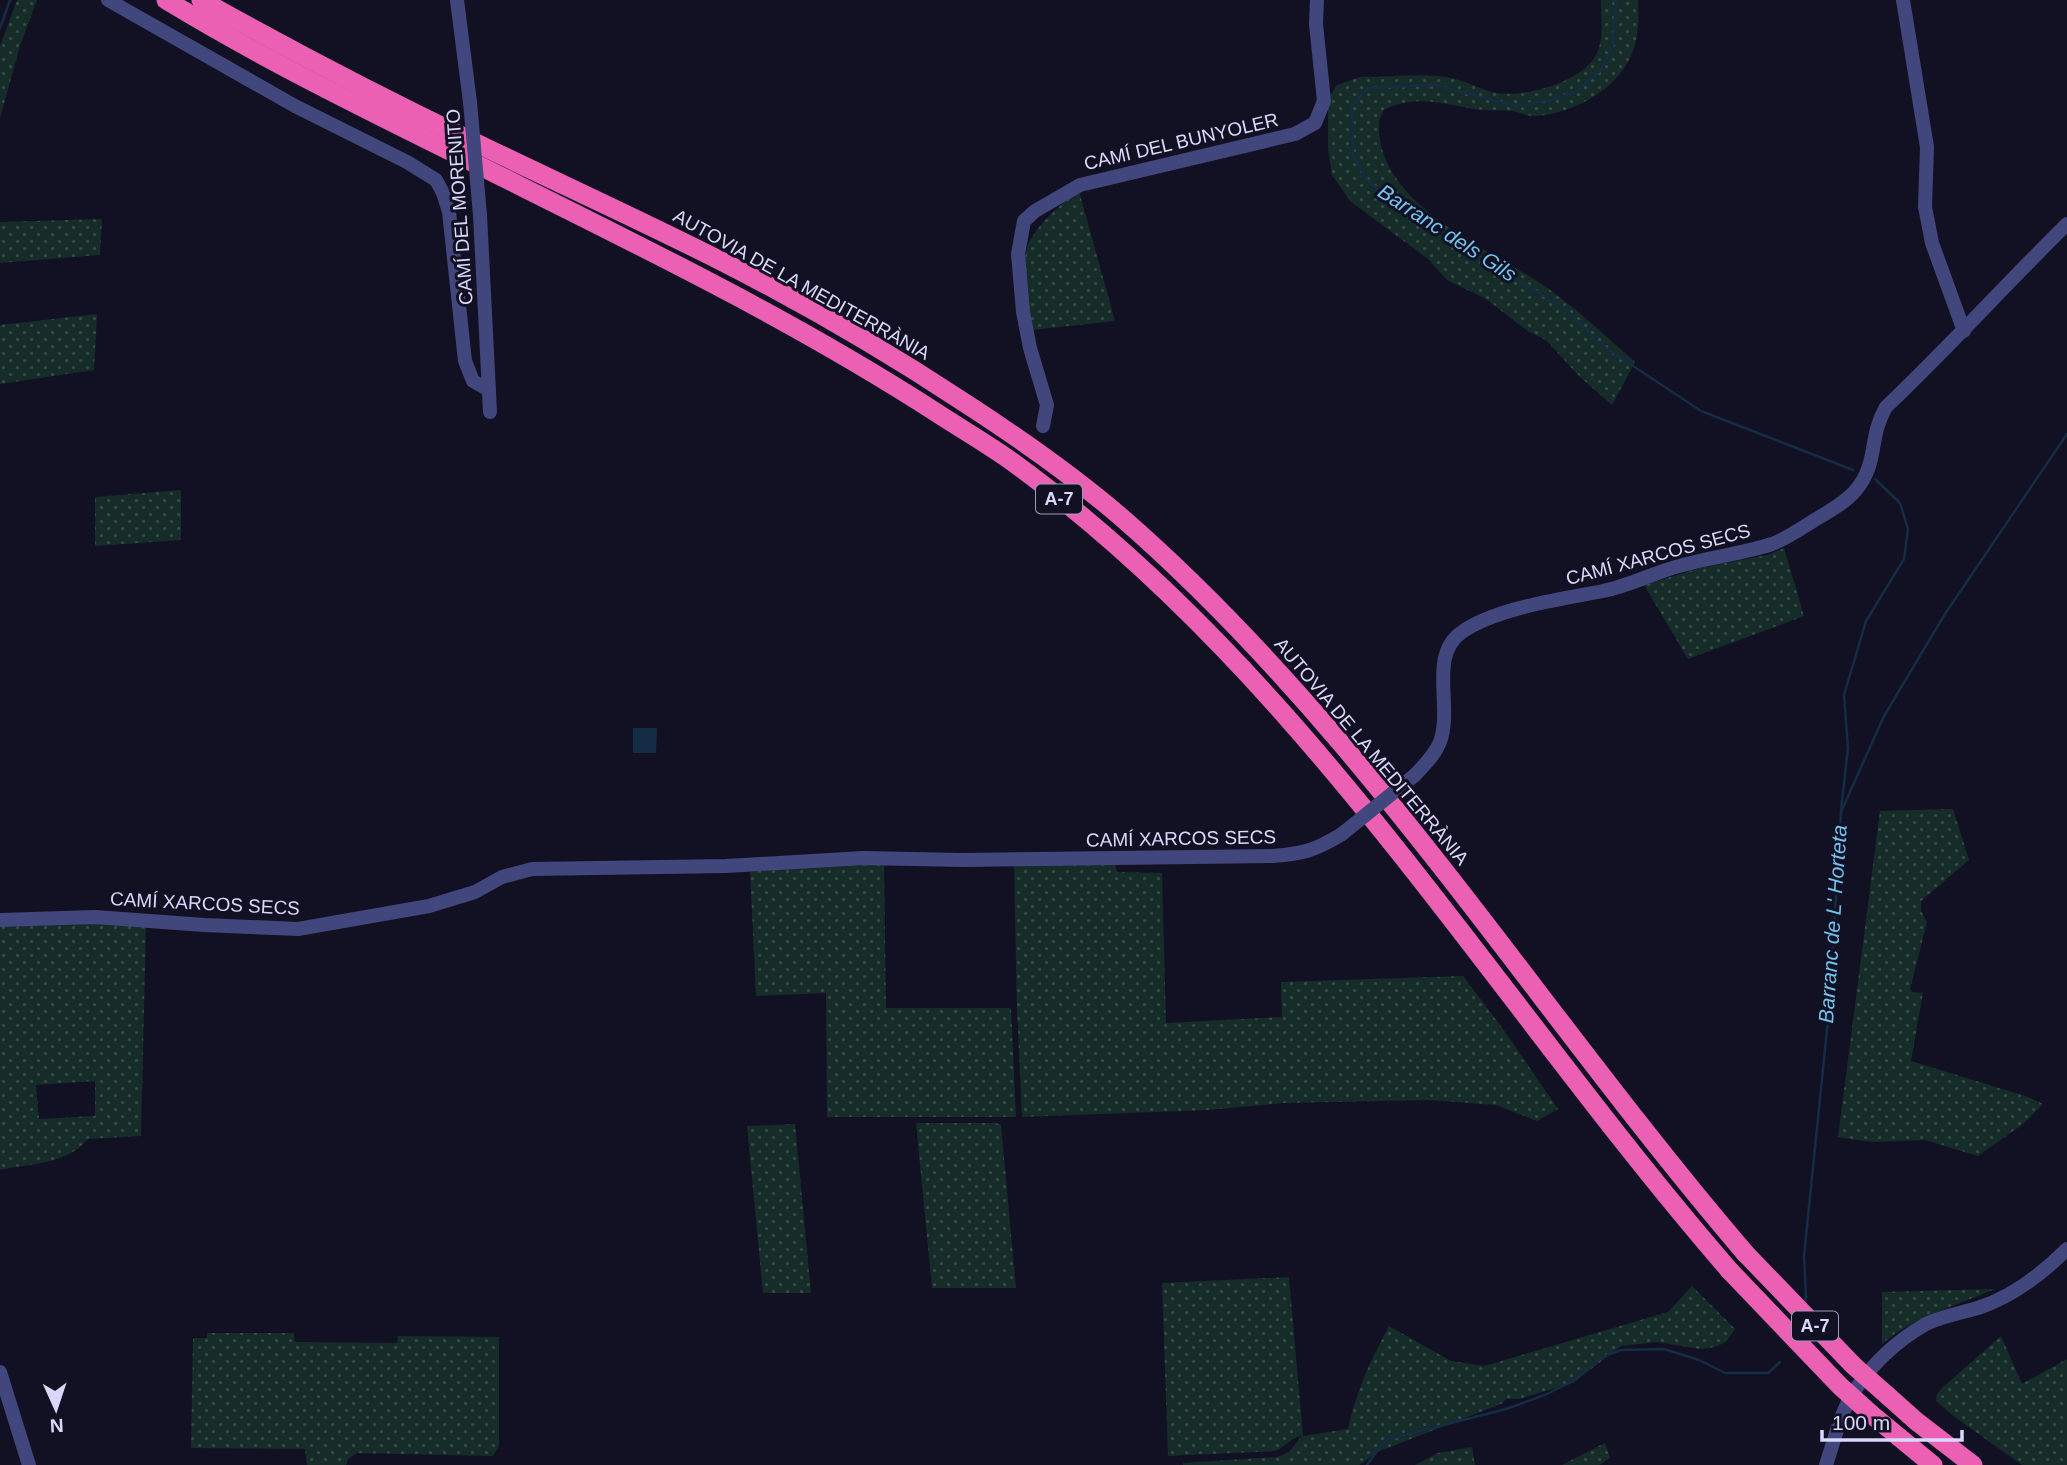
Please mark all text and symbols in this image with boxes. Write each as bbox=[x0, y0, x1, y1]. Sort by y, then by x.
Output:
street label: CAMÍ DEL MORENITO bbox=[442, 108, 477, 306]
street label: CAMÍ DEL BUNYOLER bbox=[1082, 109, 1280, 174]
water label: Barranc dels Gils bbox=[1374, 179, 1521, 286]
street label: AUTOVIA DE LA MEDITERRÀNIA bbox=[670, 205, 934, 364]
road number: A-7 bbox=[1036, 485, 1082, 514]
street label: CAMÍ XARCOS SECS bbox=[1564, 520, 1753, 589]
street label: AUTOVIA DE LA MEDITERRÀNIA bbox=[1270, 633, 1473, 869]
water label: Barranc de L' Horteta bbox=[1814, 824, 1851, 1024]
street label: CAMÍ XARCOS SECS bbox=[1086, 826, 1276, 851]
street label: CAMÍ XARCOS SECS bbox=[110, 888, 300, 919]
road number: A-7 bbox=[1792, 1311, 1838, 1340]
north arrow bbox=[21, 1374, 91, 1444]
scale bar bbox=[1822, 1398, 1962, 1442]
text: 100 m bbox=[1832, 1411, 1890, 1434]
text: N bbox=[49, 1415, 64, 1436]

